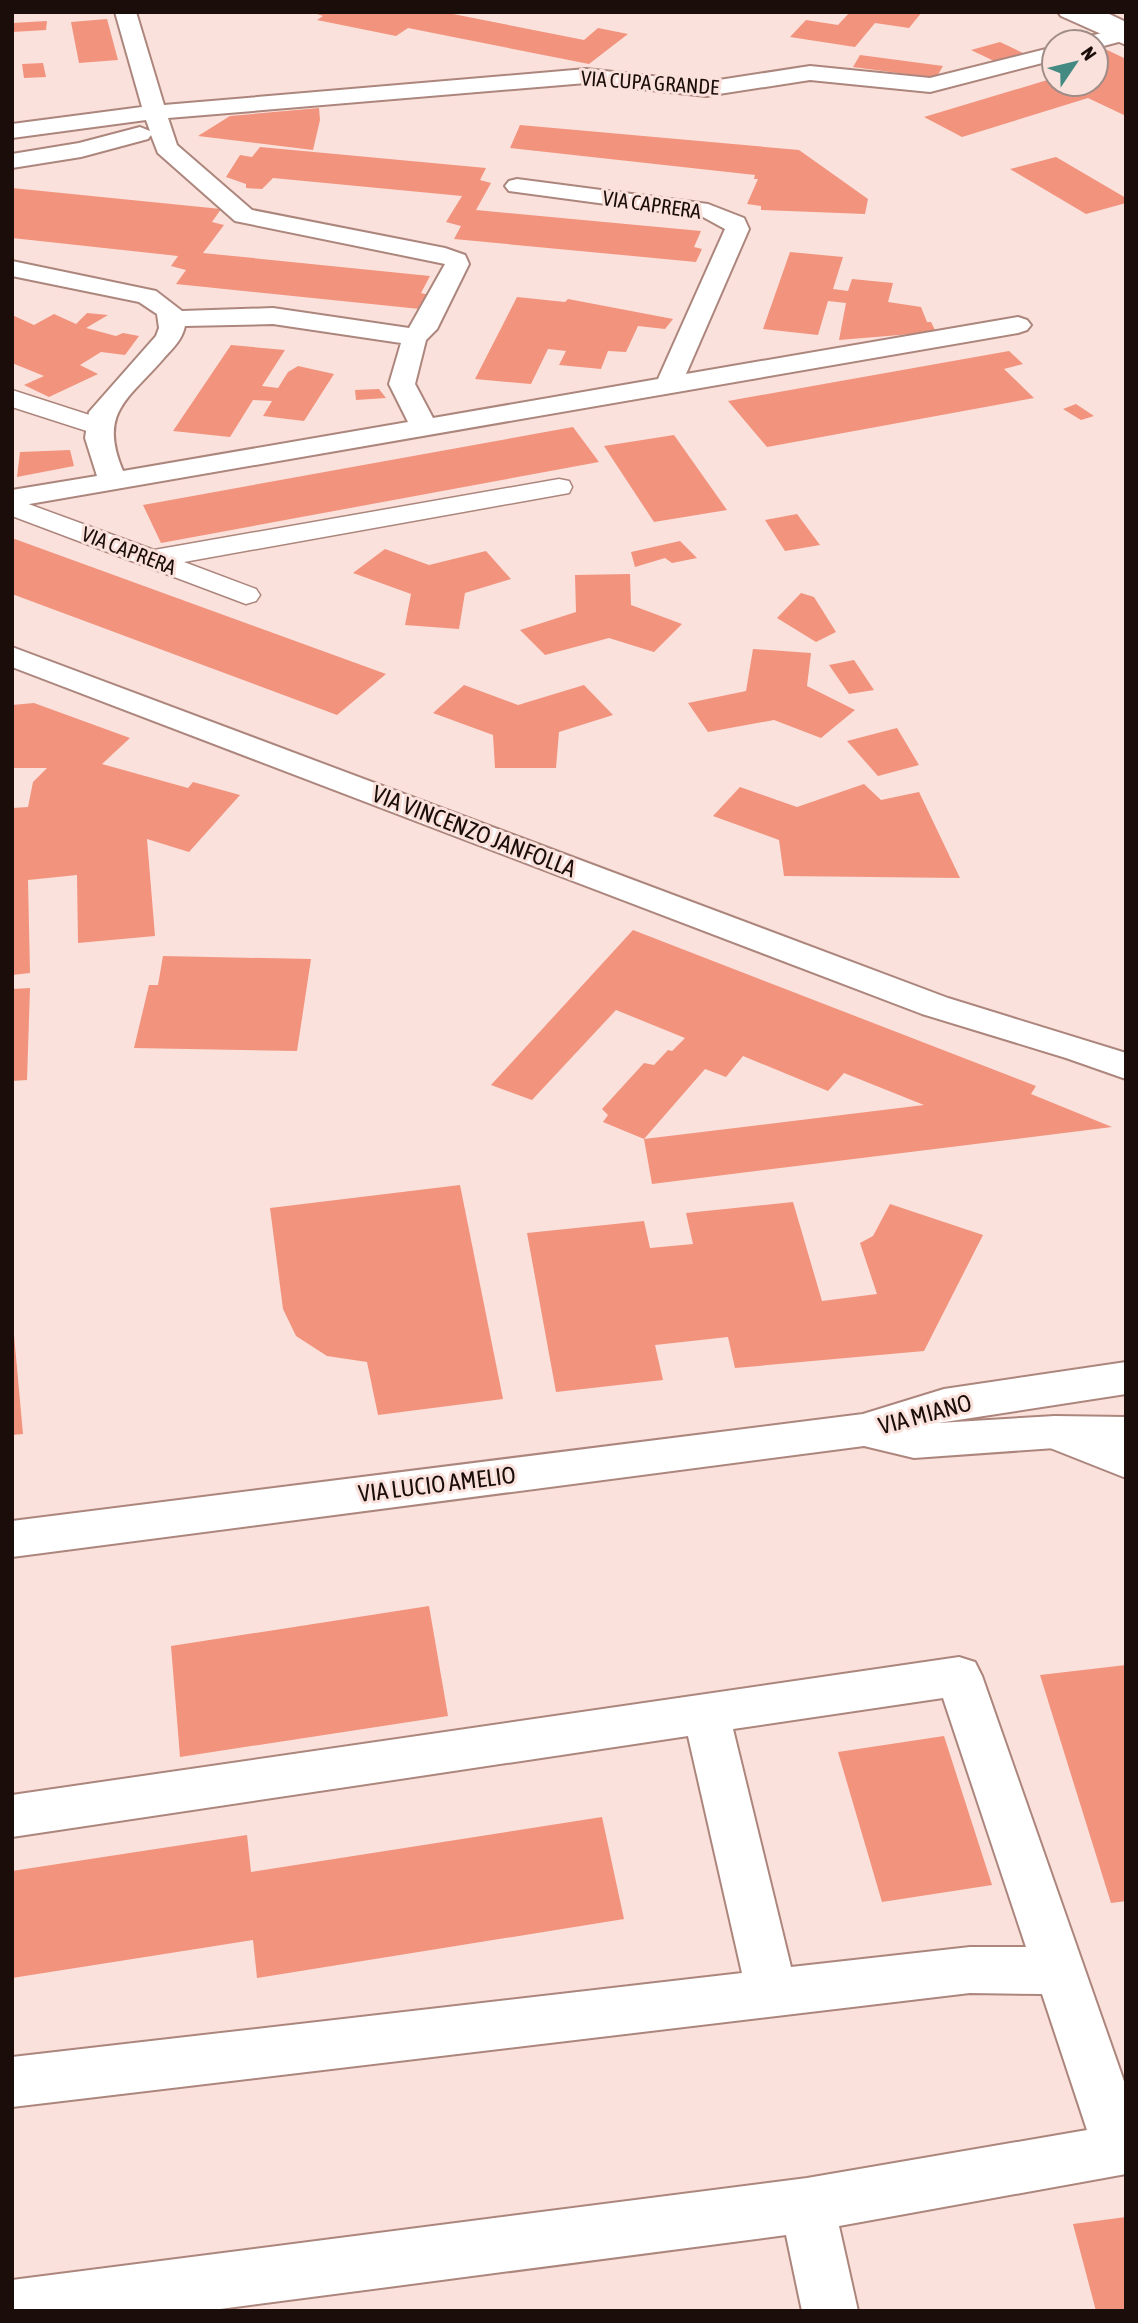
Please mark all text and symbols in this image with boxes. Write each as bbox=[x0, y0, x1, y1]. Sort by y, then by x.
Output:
north arrow bbox=[1040, 28, 1110, 98]
text: N bbox=[1077, 42, 1101, 64]
street label: VIA CUPA GRANDE bbox=[580, 65, 720, 99]
street label: VIA CAPRERA bbox=[601, 185, 703, 223]
street label: VIA CAPRERA bbox=[78, 521, 180, 579]
street label: VIA VINCENZO JANFOLLA bbox=[368, 780, 580, 882]
street label: VIA MIANO bbox=[876, 1389, 974, 1439]
street label: VIA LUCIO AMELIO bbox=[357, 1461, 517, 1507]

